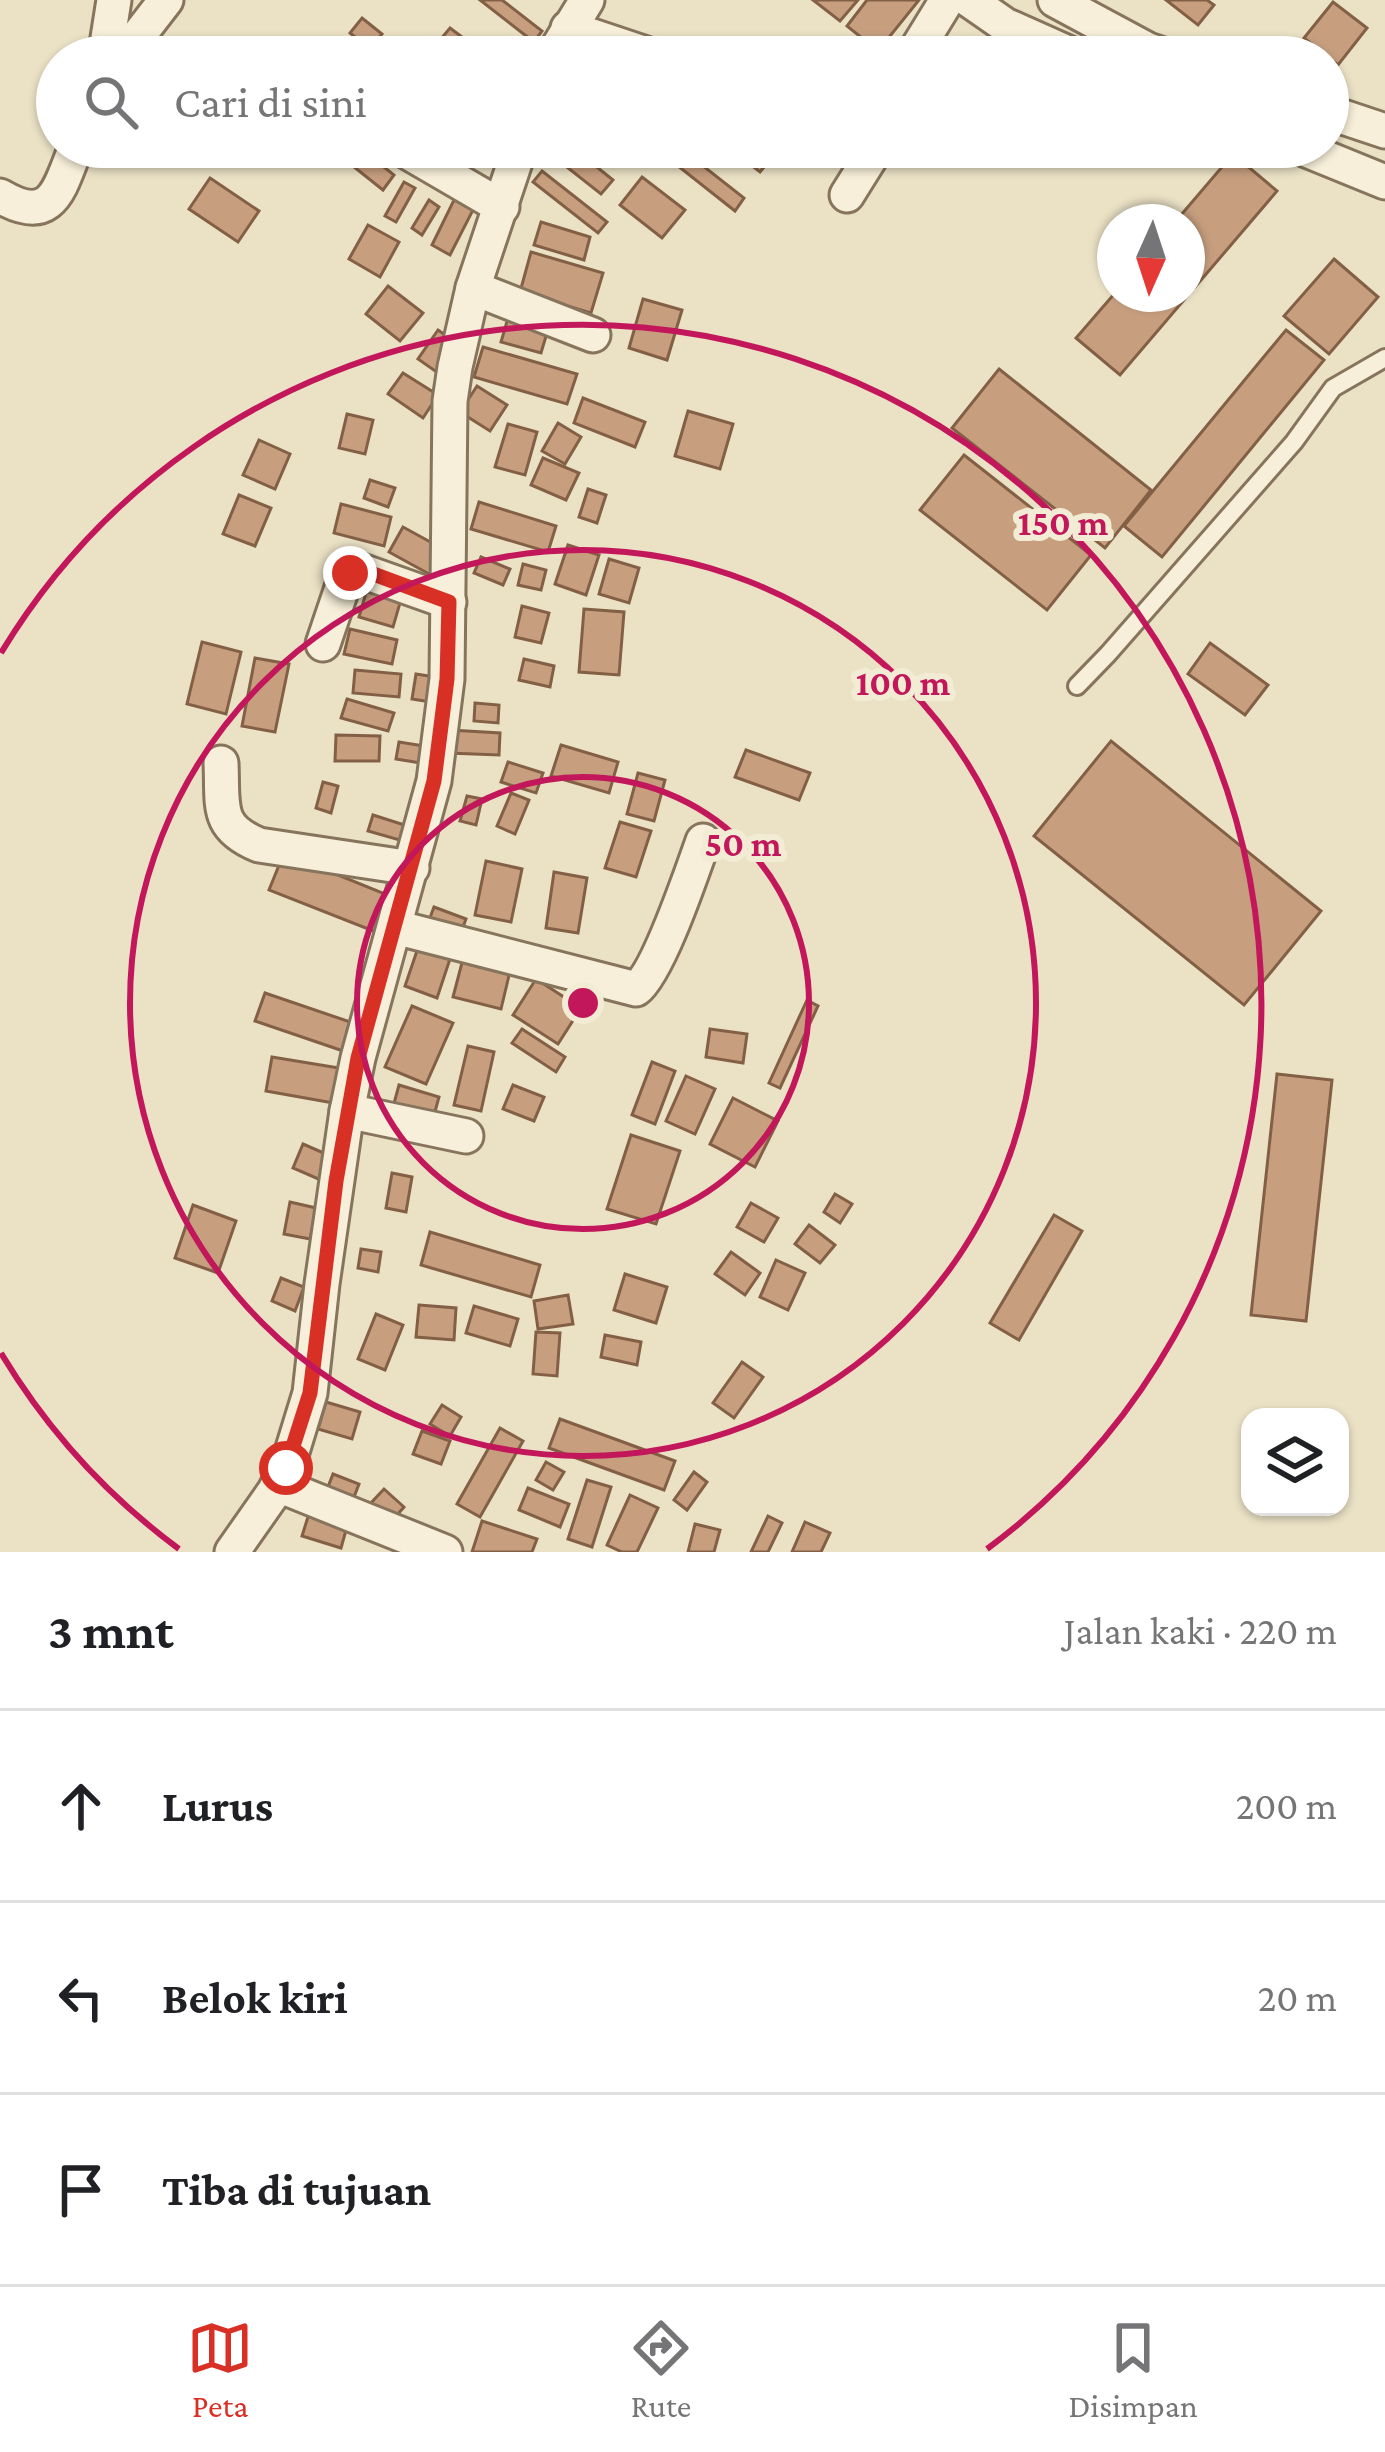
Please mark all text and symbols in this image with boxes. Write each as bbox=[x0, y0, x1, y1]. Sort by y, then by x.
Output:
search box bbox=[36, 36, 1349, 168]
icon: search bbox=[78, 69, 144, 135]
text: Cari di sini bbox=[174, 77, 367, 127]
north arrow bbox=[1097, 204, 1205, 312]
text: 150 m bbox=[1018, 503, 1109, 543]
route end bbox=[323, 546, 377, 600]
text: 100 m bbox=[856, 663, 951, 703]
text: 50 m bbox=[705, 824, 782, 864]
centre of rings bbox=[562, 982, 604, 1024]
map controls bbox=[1241, 1408, 1349, 1516]
button: layers bbox=[1241, 1408, 1349, 1516]
route start bbox=[259, 1441, 313, 1495]
text: 3 mnt bbox=[48, 1602, 174, 1659]
text: Jalan kaki · 220 m bbox=[1064, 1609, 1337, 1652]
icon: ahead bbox=[48, 1773, 114, 1839]
text: Lurus bbox=[162, 1781, 273, 1831]
text: 200 m bbox=[1236, 1784, 1337, 1827]
icon: left bbox=[48, 1965, 114, 2031]
text: Belok kiri bbox=[162, 1973, 348, 2023]
text: 20 m bbox=[1258, 1976, 1337, 2019]
icon: arrive bbox=[48, 2157, 114, 2223]
text: Tiba di tujuan bbox=[162, 2165, 431, 2215]
tab: Peta bbox=[187, 2315, 253, 2424]
tab: Rute bbox=[628, 2315, 694, 2424]
tab: Disimpan bbox=[1069, 2315, 1198, 2424]

